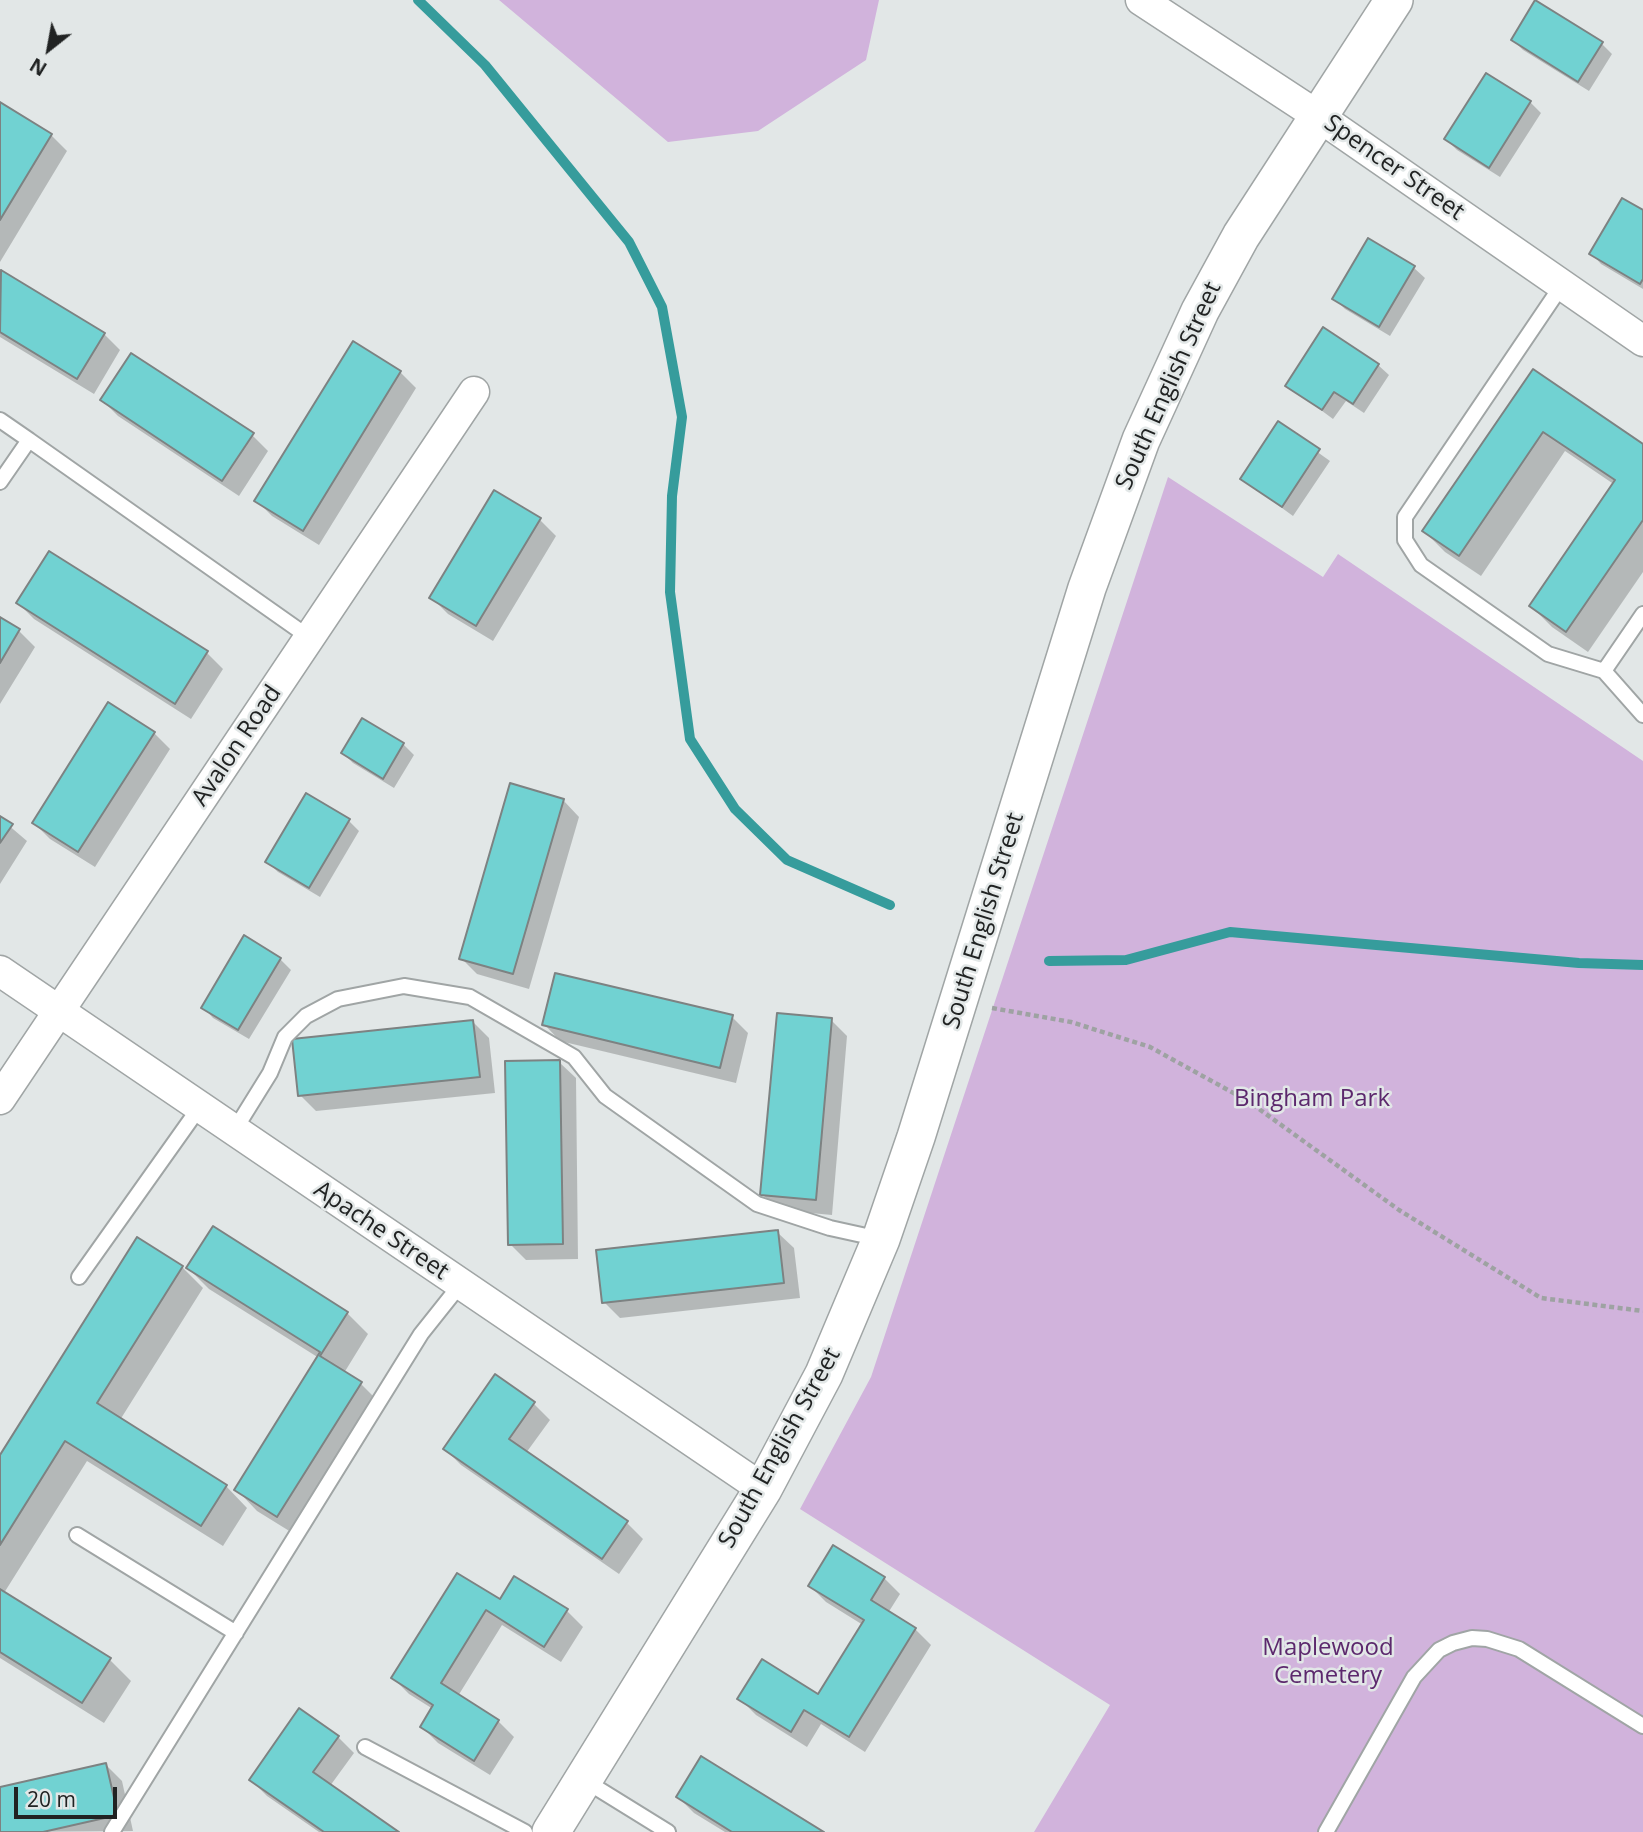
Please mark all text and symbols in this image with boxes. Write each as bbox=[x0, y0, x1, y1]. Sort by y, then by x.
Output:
north arrow bbox=[14, 14, 84, 84]
text: N bbox=[25, 52, 52, 82]
street label: Spencer Street bbox=[1319, 109, 1469, 227]
street label: South English Street bbox=[1110, 278, 1228, 494]
street label: Avalon Road bbox=[186, 680, 288, 812]
street label: South English Street bbox=[937, 809, 1031, 1033]
park label: Bingham Park bbox=[1234, 1085, 1390, 1113]
street label: Apache Street bbox=[308, 1175, 454, 1287]
street label: South English Street bbox=[713, 1343, 847, 1553]
park label: Maplewood Cemetery bbox=[1262, 1634, 1394, 1690]
scale bar bbox=[18, 1772, 121, 1816]
text: 20 m bbox=[27, 1785, 76, 1813]

